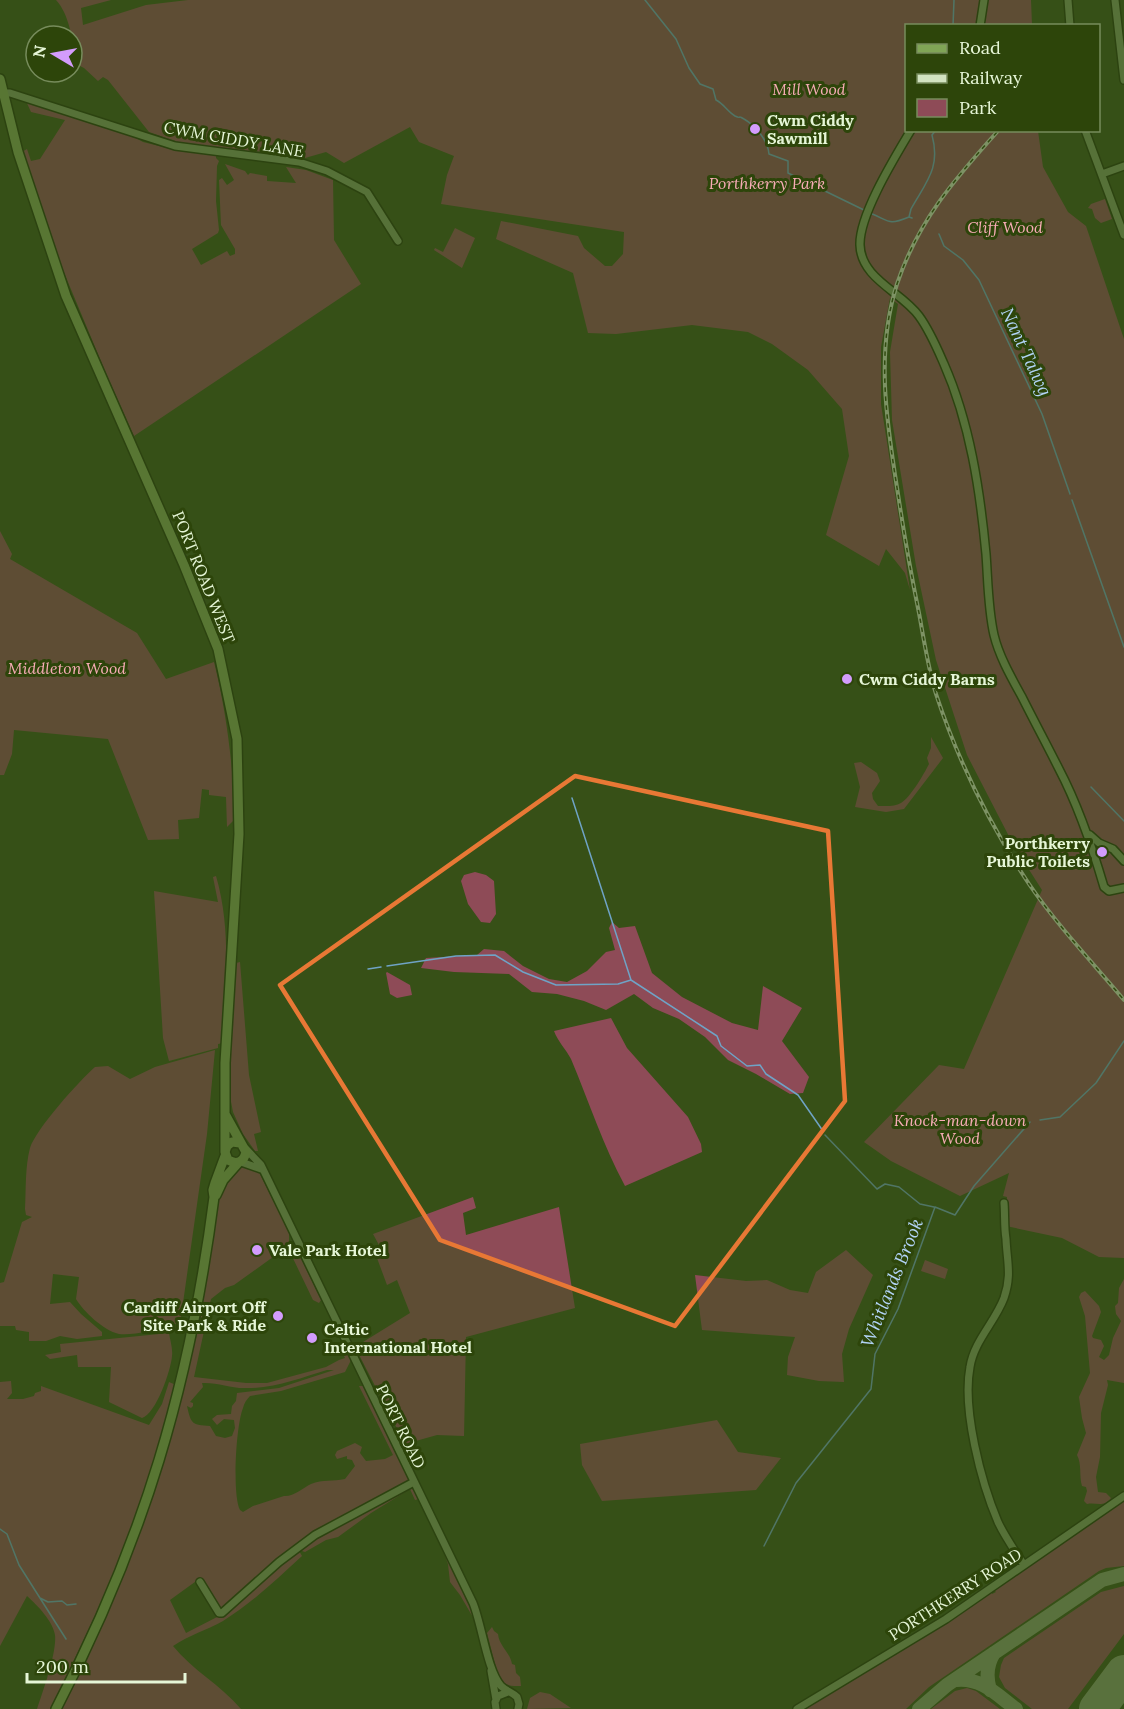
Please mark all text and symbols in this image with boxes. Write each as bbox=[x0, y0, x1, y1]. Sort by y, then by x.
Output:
north arrow bbox=[24, 24, 84, 84]
legend bbox=[905, 24, 1100, 132]
text: Road bbox=[959, 36, 1001, 59]
text: N bbox=[28, 44, 50, 59]
text: Railway bbox=[959, 66, 1023, 89]
park label: Mill Wood bbox=[772, 79, 846, 99]
text: Park bbox=[959, 96, 997, 119]
place label: Cwm Ciddy Sawmill bbox=[767, 110, 854, 148]
street label: CWM CIDDY LANE bbox=[162, 117, 306, 161]
marker: Cwm Ciddy Sawmill bbox=[748, 122, 762, 136]
park label: Porthkerry Park bbox=[709, 173, 825, 193]
park label: Cliff Wood bbox=[967, 217, 1043, 237]
water label: Nant Talwg bbox=[996, 304, 1057, 400]
street label: PORT ROAD WEST bbox=[168, 508, 240, 646]
park label: Middleton Wood bbox=[8, 658, 126, 678]
place label: Cwm Ciddy Barns bbox=[859, 669, 995, 689]
marker: Cwm Ciddy Barns bbox=[840, 672, 854, 686]
place label: Porthkerry Public Toilets bbox=[986, 833, 1090, 871]
marker: Porthkerry Public Toilets bbox=[1095, 845, 1109, 859]
park label: Knock-man-down Wood bbox=[894, 1110, 1026, 1148]
water label: Whitlands Brook bbox=[855, 1215, 928, 1351]
place label: Vale Park Hotel bbox=[269, 1240, 387, 1260]
marker: Vale Park Hotel bbox=[250, 1243, 264, 1257]
place label: Cardiff Airport Off Site Park & Ride bbox=[123, 1297, 267, 1335]
marker: Cardiff Airport Off Site Park & Ride bbox=[271, 1309, 285, 1323]
place label: Celtic International Hotel bbox=[324, 1319, 472, 1357]
marker: Celtic International Hotel bbox=[305, 1331, 319, 1345]
street label: PORT ROAD bbox=[372, 1381, 430, 1471]
street label: PORTHKERRY ROAD bbox=[885, 1543, 1025, 1645]
scale bar bbox=[27, 1646, 184, 1684]
text: 200 m bbox=[36, 1655, 89, 1678]

